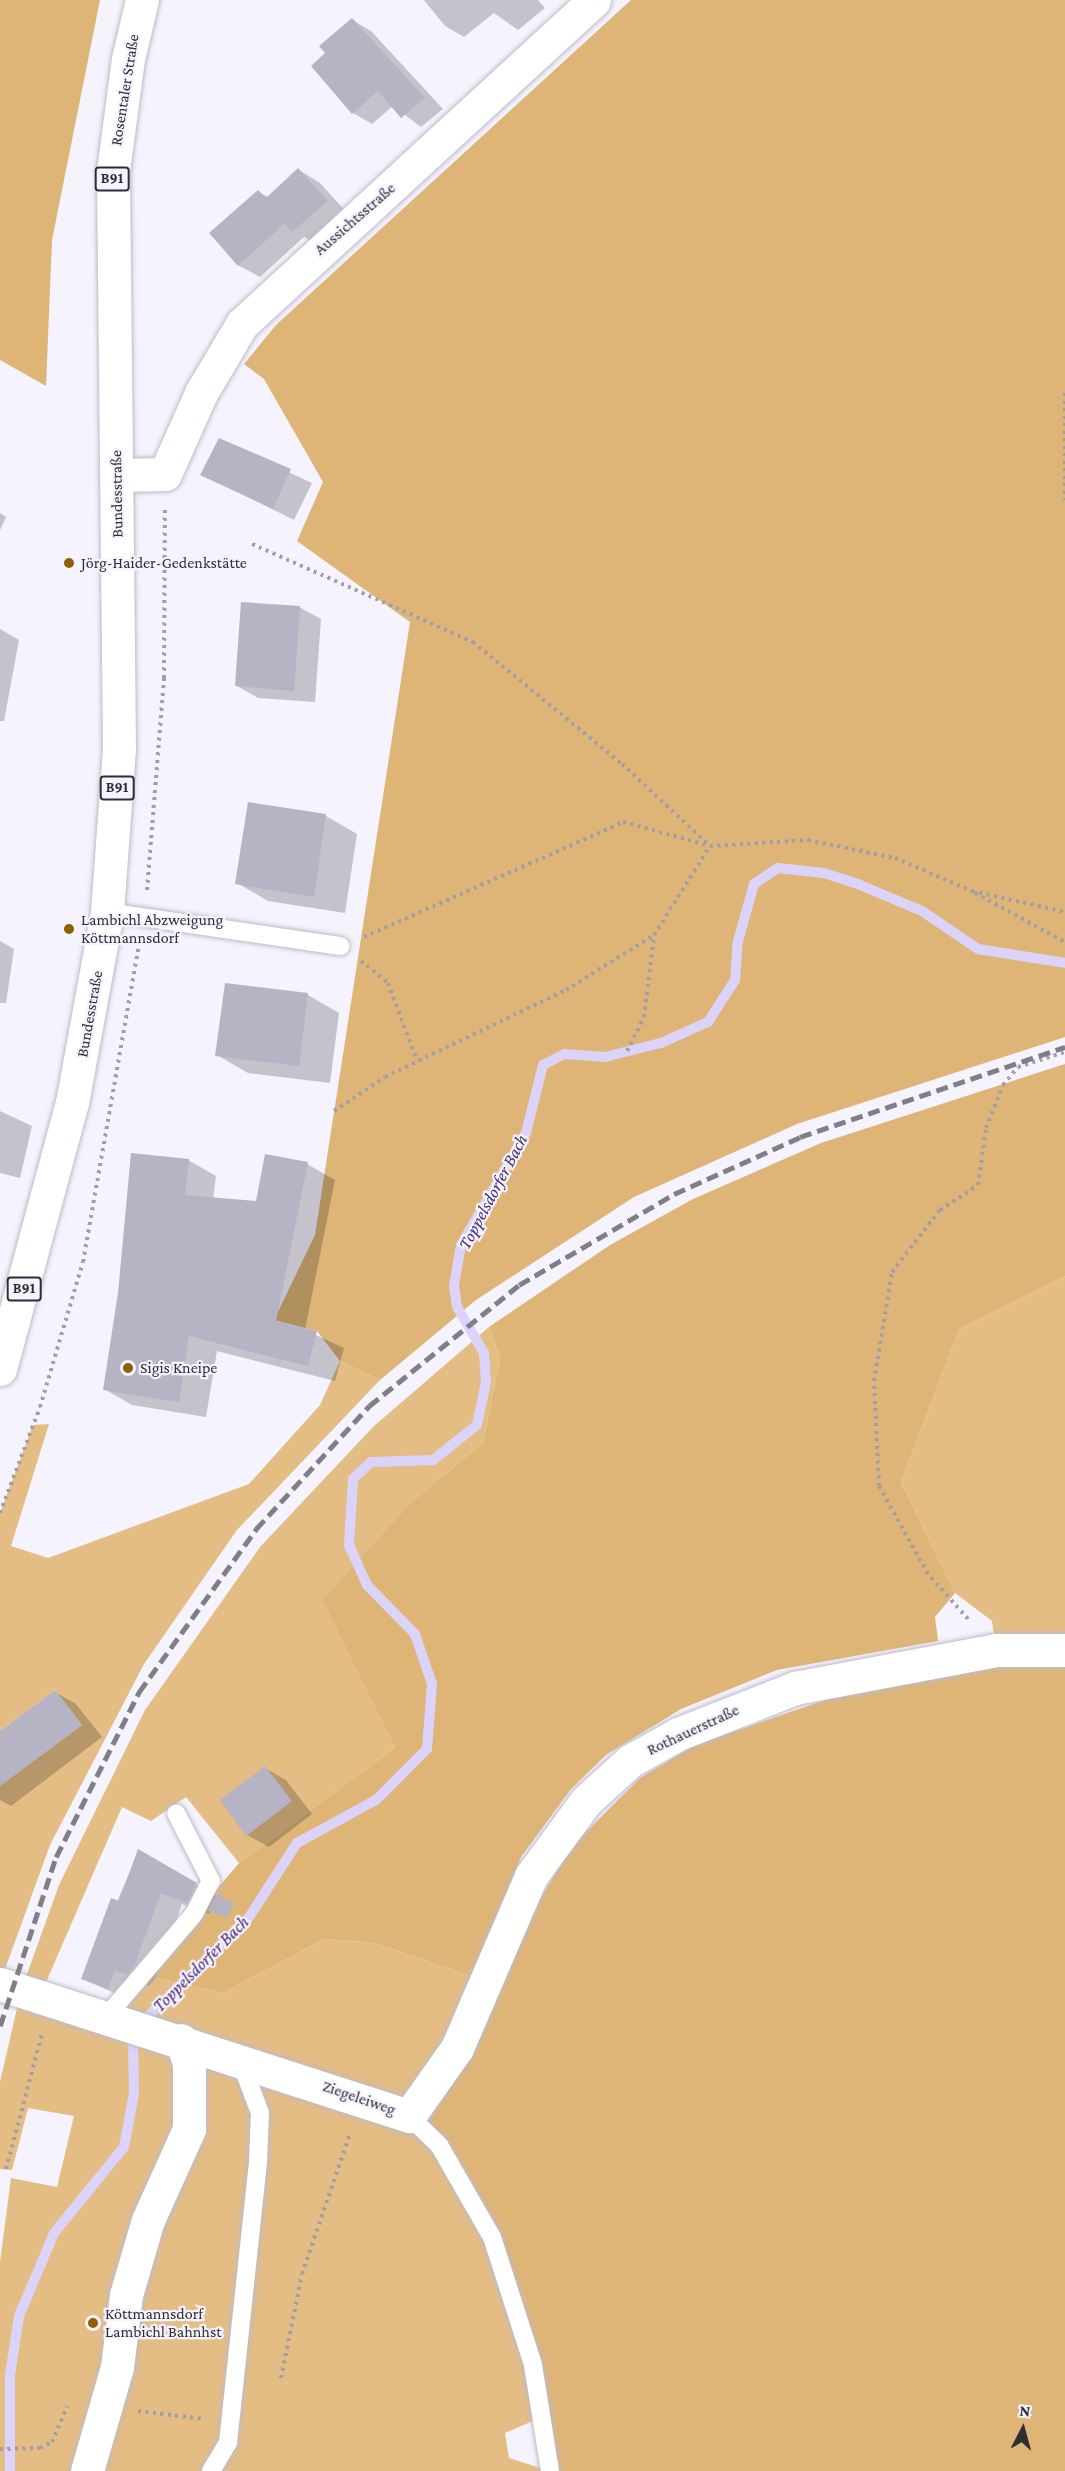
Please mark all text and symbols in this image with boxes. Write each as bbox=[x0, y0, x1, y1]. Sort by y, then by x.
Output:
street label: Rosentaler Straße bbox=[107, 33, 143, 147]
road number: B91 bbox=[94, 167, 130, 191]
street label: Aussichtsstraße bbox=[311, 179, 399, 259]
street label: Bundesstraße bbox=[107, 450, 127, 538]
place label: Jörg-Haider-Gedenkstätte bbox=[81, 553, 247, 573]
marker: Jörg-Haider-Gedenkstätte bbox=[62, 556, 76, 570]
road number: B91 bbox=[99, 776, 135, 800]
place label: Lambichl Abzweigung Köttmannsdorf bbox=[81, 910, 223, 948]
marker: Lambichl Abzweigung Köttmannsdorf bbox=[62, 922, 76, 936]
street label: Bundesstraße bbox=[73, 969, 107, 1059]
water label: Toppelsdorfer Bach bbox=[454, 1131, 532, 1253]
road number: B91 bbox=[6, 1277, 42, 1301]
place label: Sigis Kneipe bbox=[140, 1358, 217, 1378]
marker: Sigis Kneipe bbox=[121, 1361, 135, 1375]
street label: Rothauerstraße bbox=[644, 1700, 742, 1760]
water label: Toppelsdorfer Bach bbox=[148, 1911, 254, 2017]
street label: Ziegeleiweg bbox=[320, 2077, 398, 2119]
place label: Köttmannsdorf Lambichl Bahnhst bbox=[105, 2304, 222, 2342]
marker: Köttmannsdorf Lambichl Bahnhst bbox=[86, 2316, 100, 2330]
north arrow bbox=[993, 2399, 1053, 2459]
text: N bbox=[1019, 2402, 1031, 2420]

